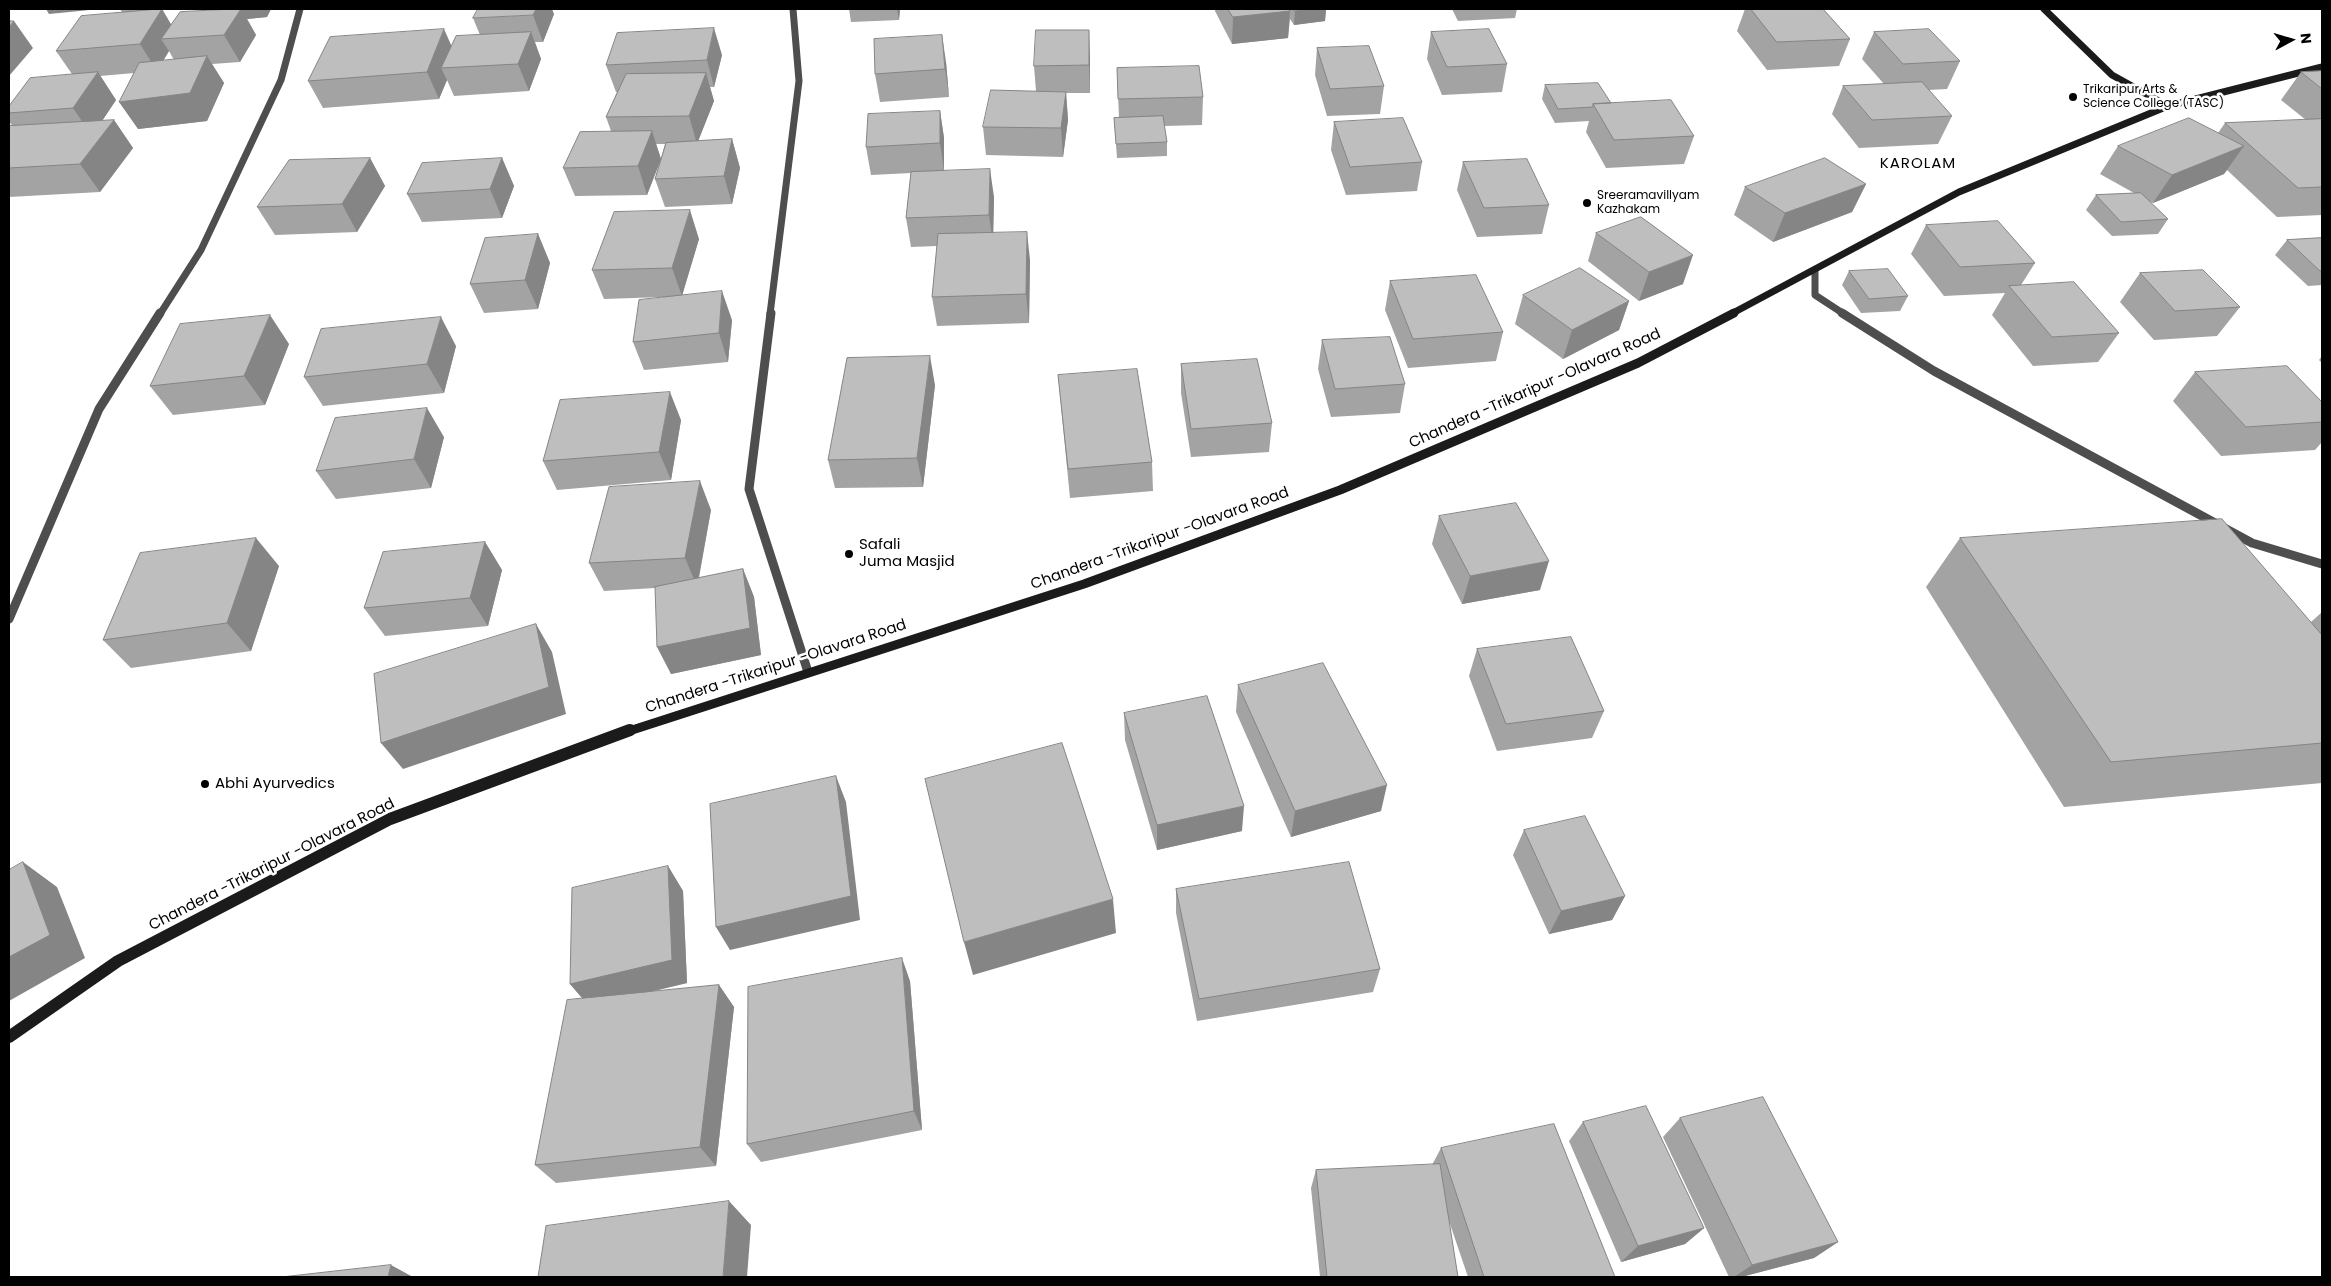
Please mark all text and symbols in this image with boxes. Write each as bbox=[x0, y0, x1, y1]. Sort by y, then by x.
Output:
north arrow bbox=[2266, 15, 2316, 65]
text: N bbox=[2295, 32, 2316, 45]
place label: Trikaripur Arts & Science College (TASC) bbox=[2083, 83, 2224, 111]
marker: Trikaripur Arts & Science College (TASC) bbox=[2067, 91, 2079, 103]
district label: KAROLAM bbox=[1879, 155, 1957, 173]
place label: Sreeramavillyam Kazhakam bbox=[1597, 189, 1699, 217]
marker: Sreeramavillyam Kazhakam bbox=[1581, 197, 1593, 209]
street label: Chandera -Trikaripur -Olavara Road bbox=[1406, 325, 1664, 453]
street label: Chandera -Trikaripur -Olavara Road bbox=[1028, 484, 1292, 594]
place label: Safali Juma Masjid bbox=[859, 536, 955, 571]
marker: Safali Juma Masjid bbox=[843, 548, 855, 560]
street label: Chandera -Trikaripur -Olavara Road bbox=[643, 616, 909, 718]
place label: Abhi Ayurvedics bbox=[215, 775, 335, 793]
marker: Abhi Ayurvedics bbox=[199, 778, 211, 790]
street label: Chandera -Trikaripur -Olavara Road bbox=[146, 795, 398, 935]

